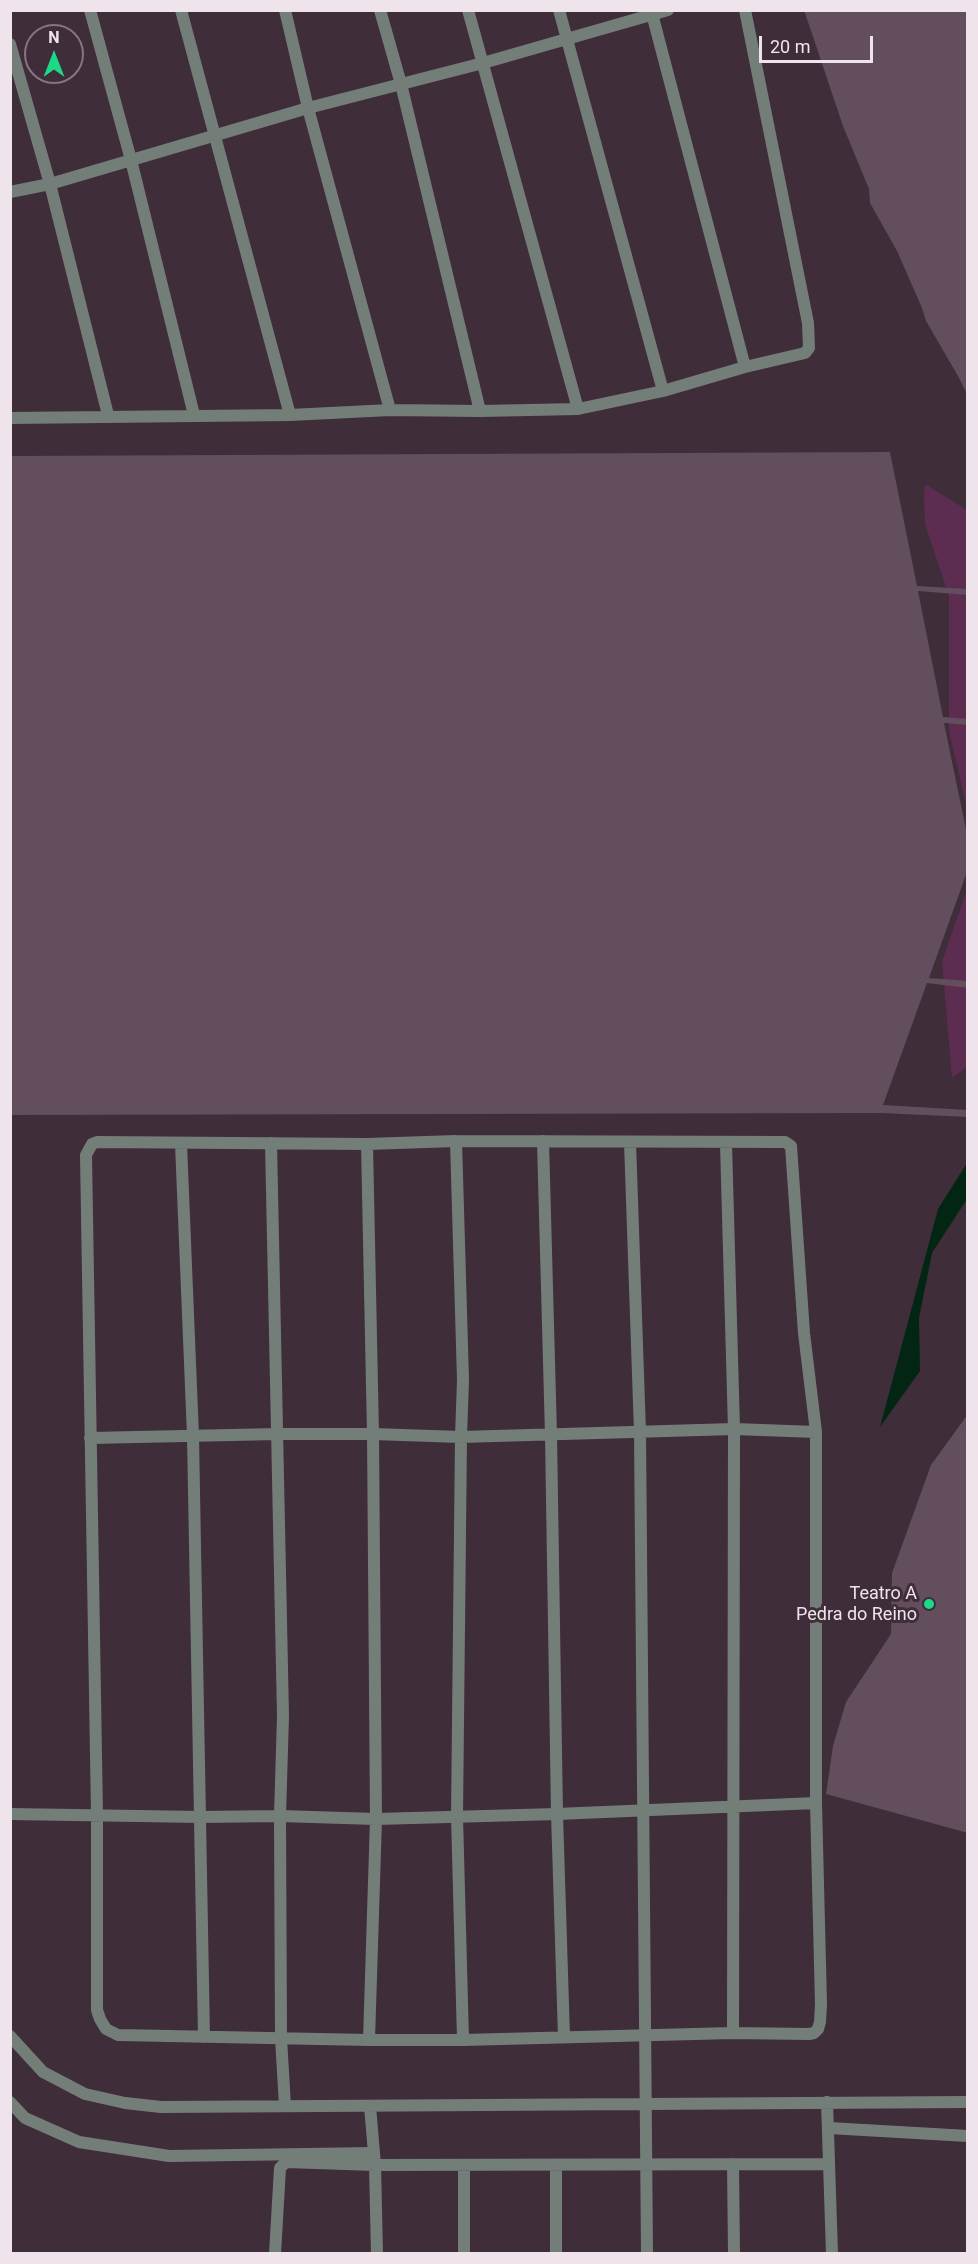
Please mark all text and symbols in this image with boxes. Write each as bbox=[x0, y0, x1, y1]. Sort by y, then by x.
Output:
north arrow bbox=[24, 24, 84, 84]
scale bar bbox=[762, 24, 876, 62]
text: N bbox=[48, 28, 60, 47]
text: 20 m bbox=[770, 36, 810, 57]
place label: Teatro A Pedra do Reino bbox=[796, 1583, 917, 1626]
marker: Teatro A Pedra do Reino bbox=[922, 1597, 936, 1611]

